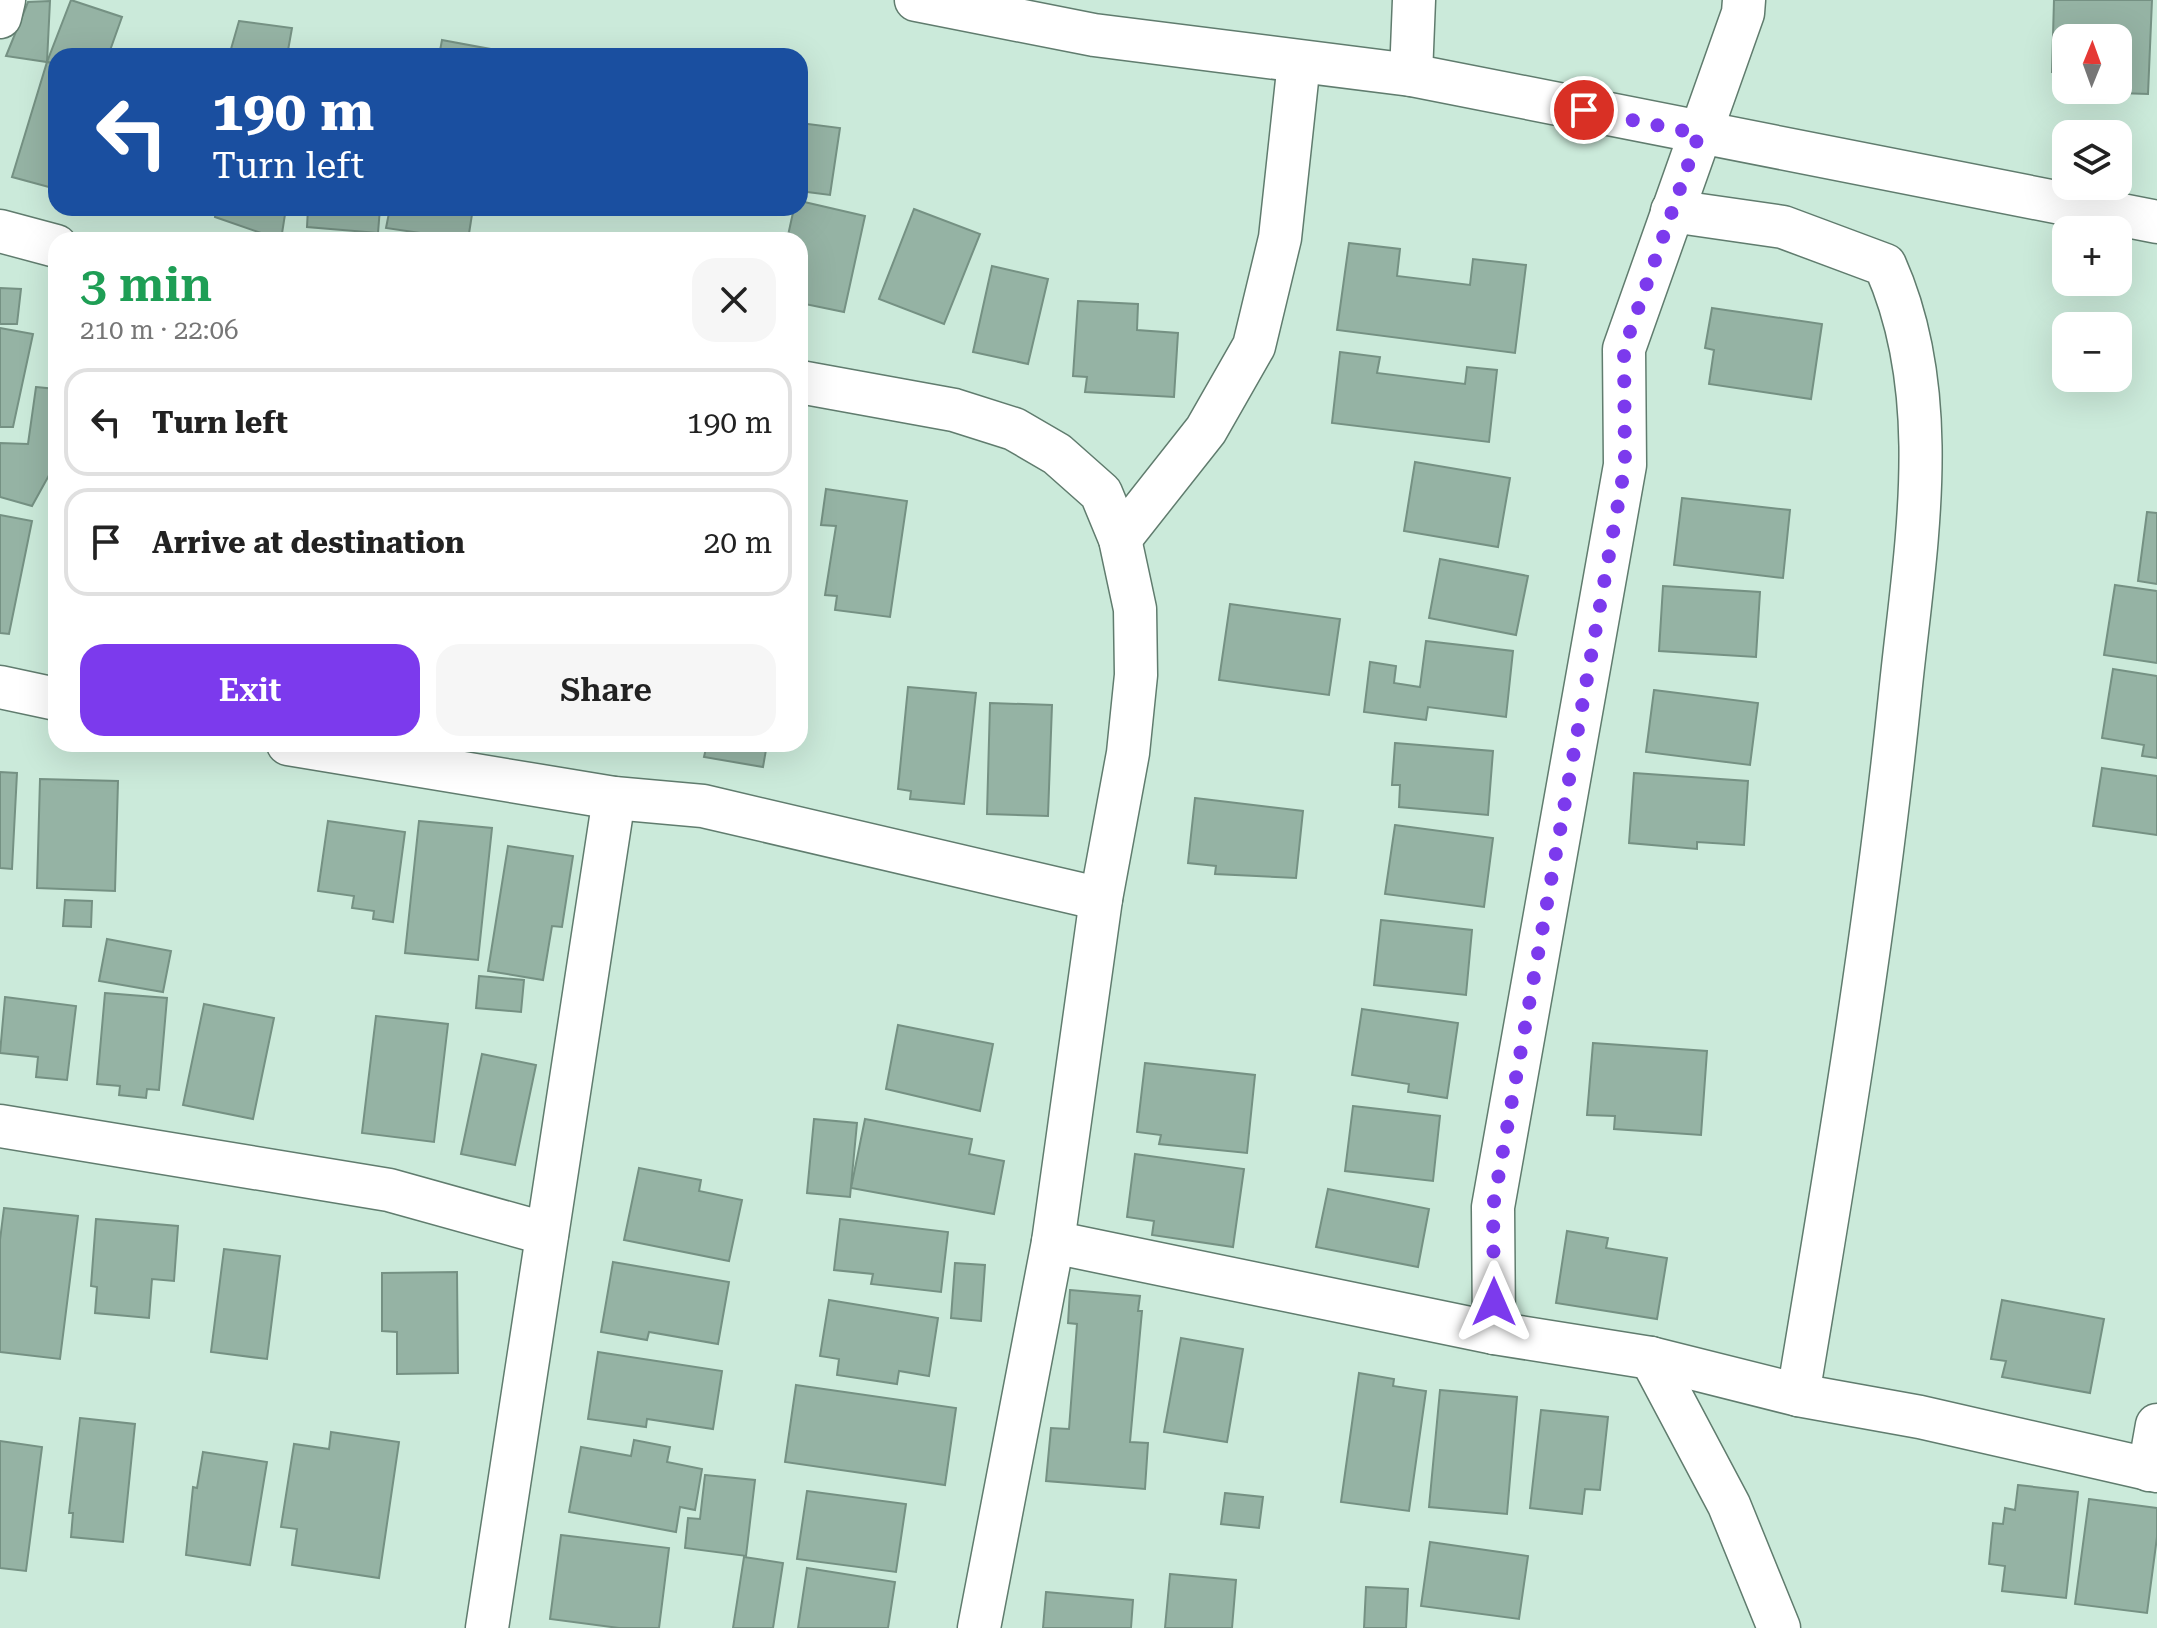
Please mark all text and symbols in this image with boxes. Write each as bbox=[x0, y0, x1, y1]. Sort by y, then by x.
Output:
north arrow bbox=[2052, 24, 2132, 104]
map controls bbox=[2052, 24, 2132, 392]
pin bbox=[1550, 76, 1618, 144]
text: 190 m bbox=[212, 78, 374, 144]
icon: left bbox=[80, 80, 184, 184]
icon: arrive bbox=[1562, 88, 1606, 132]
button: layers bbox=[2052, 120, 2132, 200]
text: Turn left bbox=[212, 145, 364, 187]
button: + bbox=[2052, 216, 2132, 296]
text: 3 min bbox=[80, 257, 212, 313]
button: close bbox=[692, 258, 776, 342]
button: − bbox=[2052, 312, 2132, 392]
text: 210 m · 22:06 bbox=[80, 315, 239, 345]
icon: left bbox=[84, 400, 128, 444]
text: Turn left bbox=[152, 405, 288, 440]
text: 190 m bbox=[687, 405, 772, 440]
icon: arrive bbox=[84, 520, 128, 564]
text: Arrive at destination bbox=[152, 525, 465, 560]
text: 20 m bbox=[703, 525, 772, 560]
button: Exit bbox=[80, 644, 420, 736]
button: Share bbox=[436, 644, 776, 736]
position arrow bbox=[1452, 1260, 1536, 1344]

